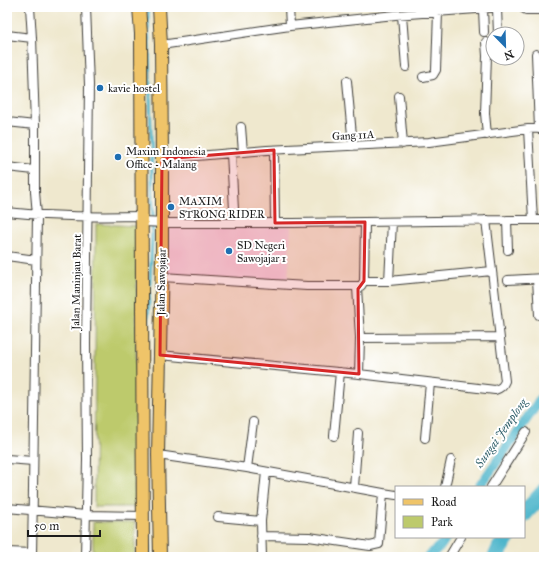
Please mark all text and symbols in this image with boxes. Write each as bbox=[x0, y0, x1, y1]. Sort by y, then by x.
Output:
north arrow bbox=[485, 26, 525, 66]
text: N bbox=[501, 47, 516, 63]
place label: kavie hostel bbox=[108, 82, 160, 95]
marker: kavie hostel bbox=[95, 83, 105, 93]
street label: Gang 11A bbox=[332, 128, 375, 143]
place label: Maxim Indonesia Office - Malang bbox=[126, 145, 206, 171]
marker: Maxim Indonesia Office - Malang bbox=[113, 152, 123, 162]
place label: MAXIM STRONG RIDER bbox=[179, 195, 265, 221]
marker: MAXIM STRONG RIDER bbox=[166, 202, 176, 212]
street label: Jalan Maninjau Barat bbox=[69, 234, 85, 331]
place label: SD Negeri Sawojajar 1 bbox=[237, 239, 286, 265]
marker: SD Negeri Sawojajar 1 bbox=[224, 246, 234, 256]
street label: Jalan Sawojajar bbox=[154, 247, 170, 317]
water label: Sungai Jemplong bbox=[471, 395, 532, 472]
legend bbox=[395, 486, 525, 538]
text: Road bbox=[431, 495, 457, 509]
scale bar bbox=[28, 512, 100, 538]
text: Park bbox=[431, 515, 453, 529]
text: 50 m bbox=[34, 519, 59, 533]

